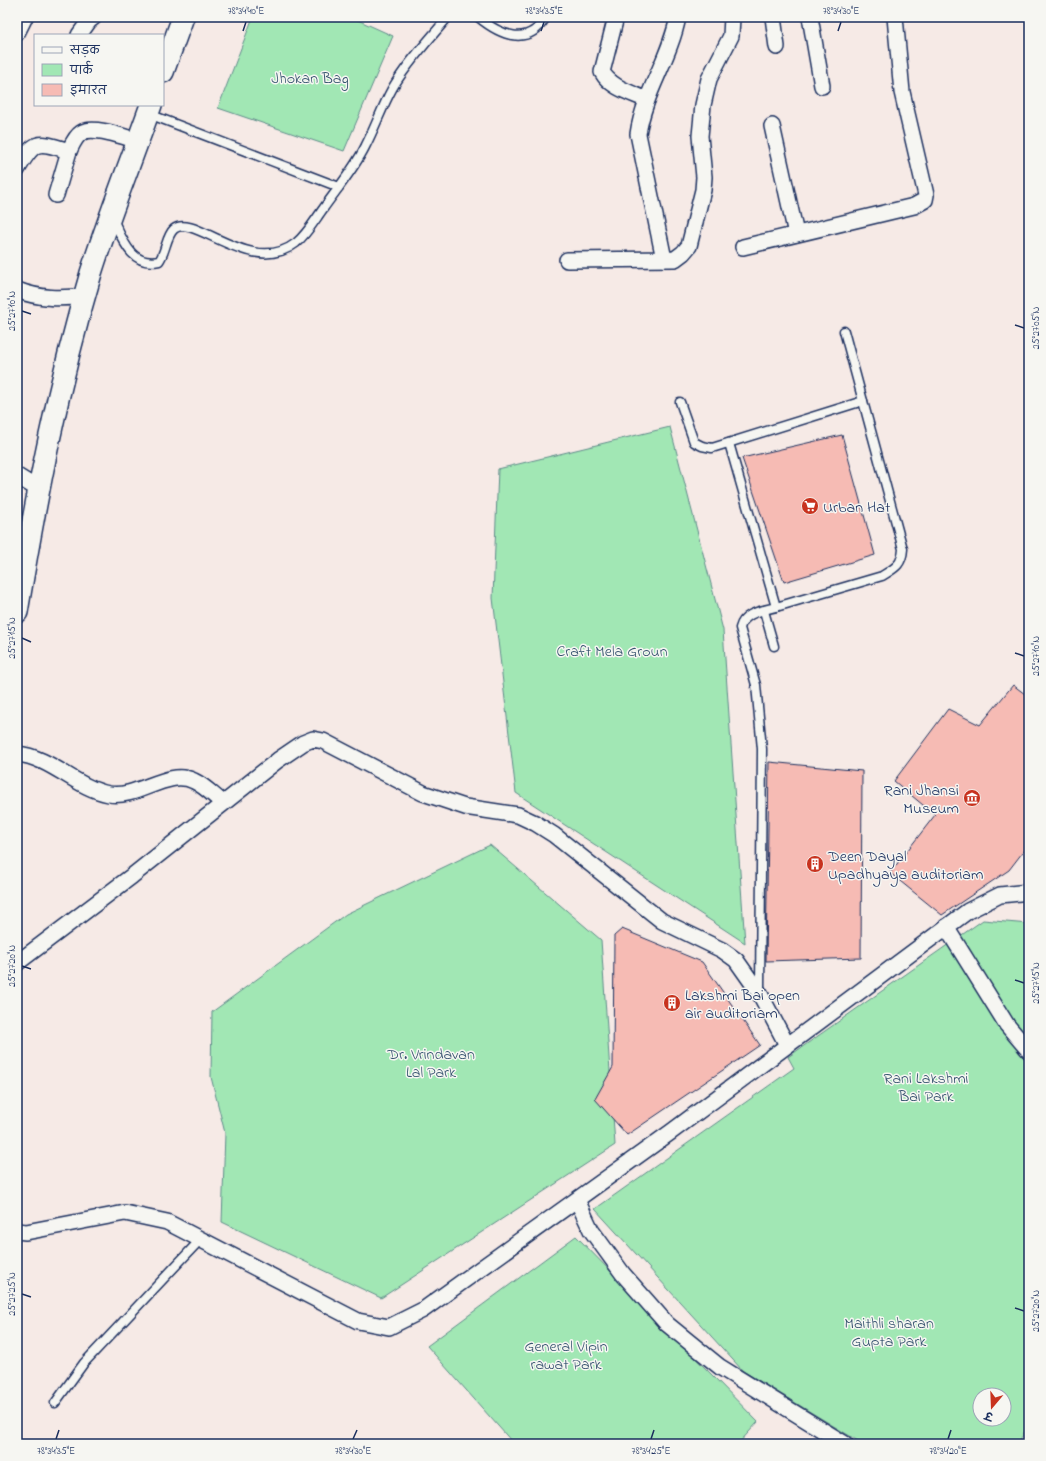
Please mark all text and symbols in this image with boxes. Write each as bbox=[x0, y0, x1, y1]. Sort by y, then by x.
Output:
text: 78°34'40"E bbox=[228, 4, 264, 19]
text: 78°34'35"E bbox=[525, 4, 563, 19]
text: 78°34'30"E bbox=[823, 4, 859, 19]
legend bbox=[34, 34, 164, 106]
text: सड़क bbox=[69, 42, 101, 60]
text: पार्क bbox=[69, 60, 94, 80]
park label: Jhokan Bag bbox=[271, 67, 349, 91]
text: इमारत bbox=[70, 82, 108, 100]
text: 25°27'10"N bbox=[5, 291, 20, 331]
text: 25°27'05"N bbox=[1029, 306, 1044, 349]
supermarket icon: Urban Hat bbox=[800, 496, 820, 516]
place label: Urban Hat bbox=[823, 496, 891, 520]
text: 25°27'15"N bbox=[5, 617, 20, 659]
text: 25°27'10"N bbox=[1029, 636, 1044, 676]
park label: Craft Mela Groun bbox=[556, 640, 668, 664]
place label: Rani Jhansi Museum bbox=[884, 779, 959, 821]
museum icon: Rani Jhansi Museum bbox=[962, 788, 982, 808]
place label: Deen Dayal Upadhyaya auditoriam bbox=[827, 845, 983, 887]
building icon: Deen Dayal Upadhyaya auditoriam bbox=[805, 854, 825, 874]
text: 25°27'20"N bbox=[5, 945, 20, 987]
text: 25°27'15"N bbox=[1029, 962, 1044, 1004]
place label: Lakshmi Bai open air auditoriam bbox=[685, 984, 800, 1026]
building icon: Lakshmi Bai open air auditoriam bbox=[662, 993, 682, 1013]
park label: Dr. Vrindavan Lal Park bbox=[386, 1043, 475, 1085]
park label: Rani Lakshmi Bai Park bbox=[884, 1067, 969, 1109]
text: 25°27'25"N bbox=[5, 1272, 20, 1316]
text: 25°27'20"N bbox=[1029, 1290, 1044, 1332]
park label: Maithli sharan Gupta Park bbox=[844, 1312, 934, 1354]
park label: General Vipin rawat Park bbox=[524, 1335, 608, 1377]
north arrow bbox=[972, 1387, 1012, 1427]
text: उ bbox=[981, 1406, 996, 1425]
text: 78°34'35"E bbox=[37, 1444, 75, 1459]
text: 78°34'30"E bbox=[335, 1444, 371, 1459]
text: 78°34'25"E bbox=[632, 1444, 670, 1459]
text: 78°34'20"E bbox=[929, 1444, 967, 1459]

